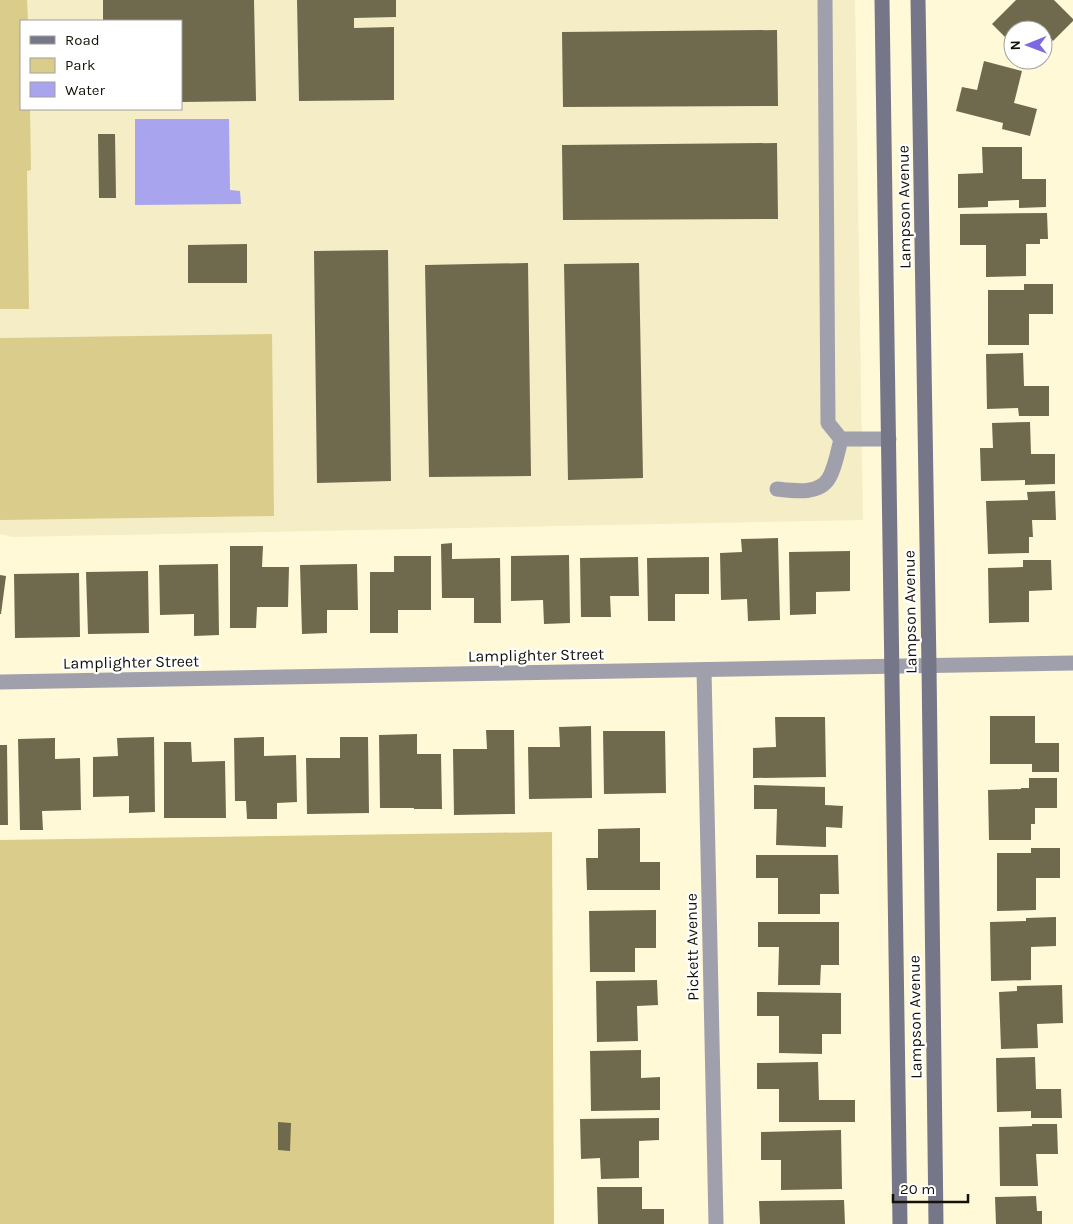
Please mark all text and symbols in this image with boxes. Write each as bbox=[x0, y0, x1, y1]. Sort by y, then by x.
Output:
legend bbox=[20, 20, 182, 110]
north arrow bbox=[1003, 20, 1053, 70]
text: Road bbox=[65, 31, 100, 49]
text: N bbox=[1007, 40, 1024, 50]
text: Park bbox=[65, 56, 95, 74]
text: Water bbox=[65, 81, 106, 99]
street label: Lampson Avenue bbox=[893, 145, 915, 269]
street label: Lampson Avenue bbox=[899, 550, 921, 674]
street label: Lamplighter Street bbox=[468, 644, 604, 666]
street label: Lamplighter Street bbox=[63, 651, 199, 673]
street label: Pickett Avenue bbox=[682, 893, 702, 1001]
street label: Lampson Avenue bbox=[904, 955, 926, 1079]
scale bar bbox=[893, 1172, 968, 1204]
text: 20 m bbox=[900, 1180, 935, 1198]

